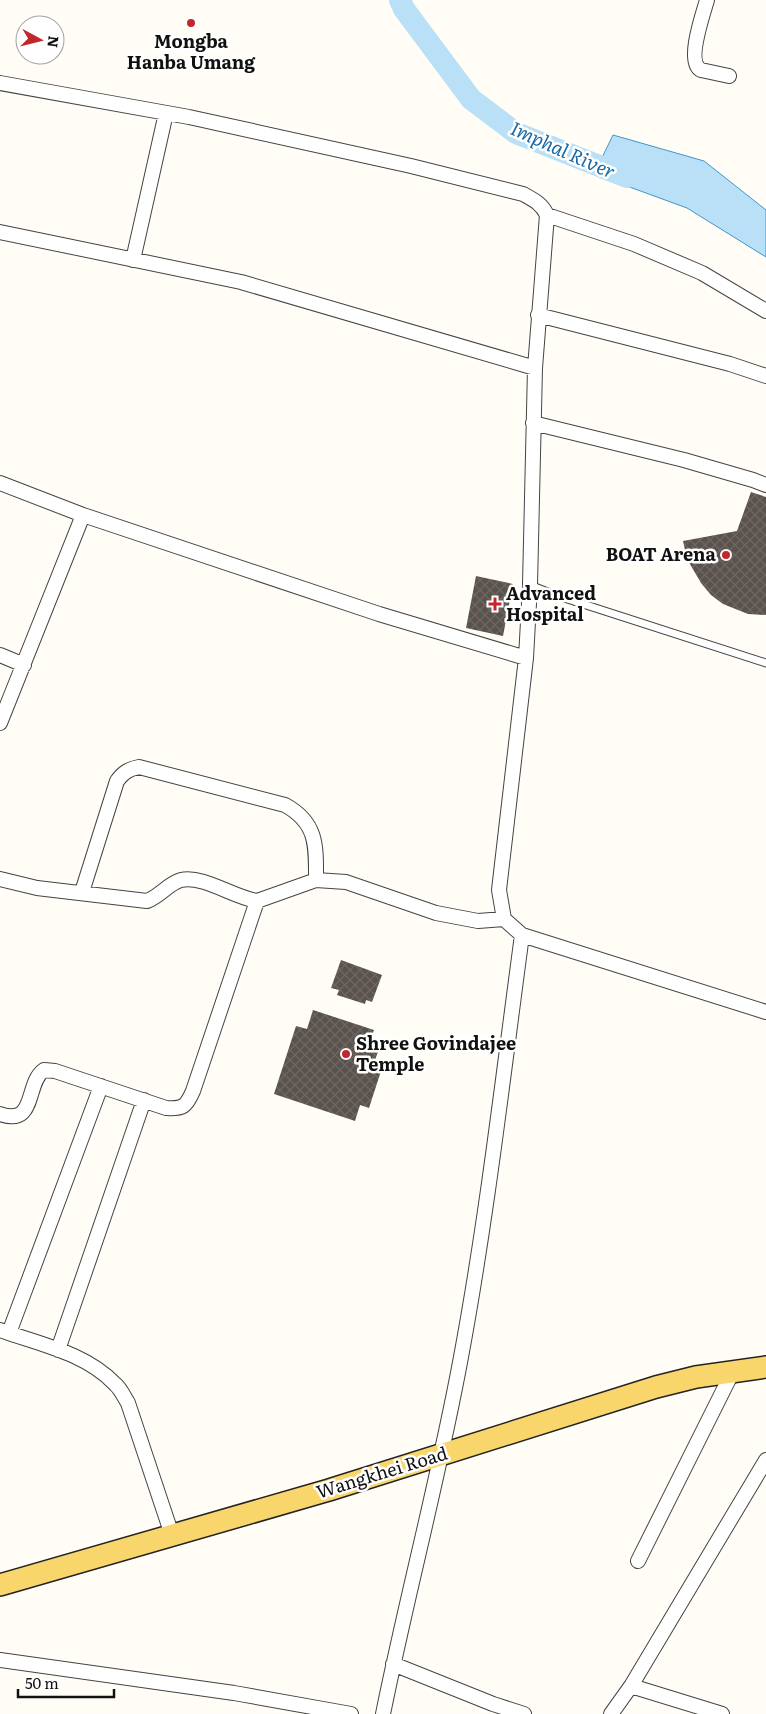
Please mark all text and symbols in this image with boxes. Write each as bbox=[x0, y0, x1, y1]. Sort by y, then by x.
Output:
north arrow bbox=[15, 15, 65, 65]
marker: Mongba Hanba Umang bbox=[185, 17, 197, 29]
place label: Mongba Hanba Umang bbox=[127, 27, 256, 75]
text: N bbox=[43, 35, 65, 49]
water label: Imphal River bbox=[506, 113, 620, 185]
place label: BOAT Arena bbox=[606, 540, 717, 567]
marker: BOAT Arena bbox=[720, 549, 732, 561]
place label: Advanced Hospital bbox=[506, 579, 596, 627]
marker: Advanced Hospital bbox=[488, 597, 502, 611]
place label: Shree Govindajee Temple bbox=[356, 1029, 516, 1077]
marker: Shree Govindajee Temple bbox=[340, 1048, 352, 1060]
street label: Wangkhei Road bbox=[313, 1439, 451, 1504]
scale bar bbox=[18, 1666, 114, 1698]
text: 50 m bbox=[25, 1671, 59, 1694]

